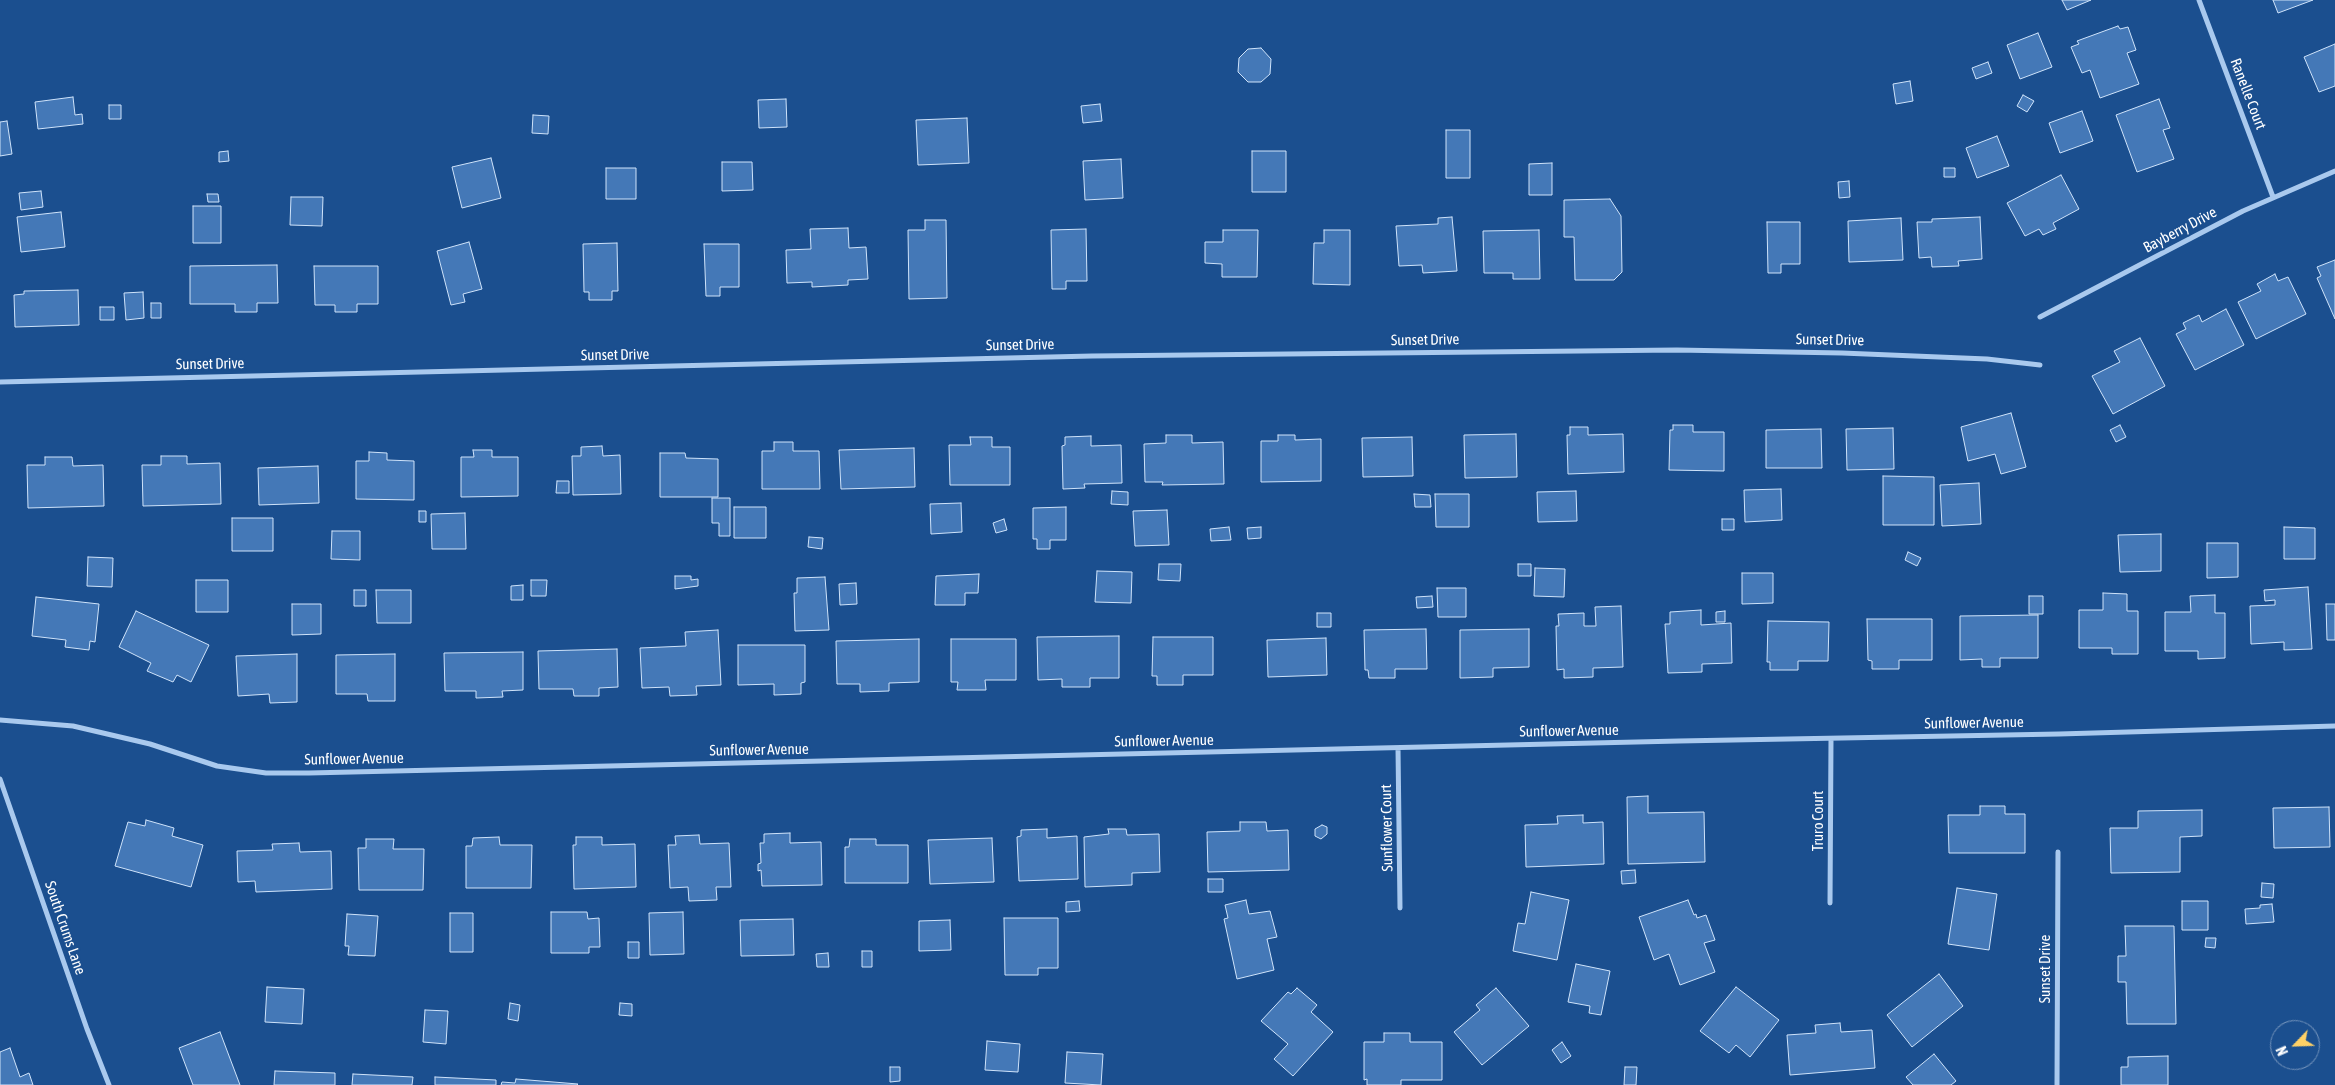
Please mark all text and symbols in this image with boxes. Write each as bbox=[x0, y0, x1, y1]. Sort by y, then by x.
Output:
street label: Ranelle Court bbox=[2226, 56, 2270, 132]
street label: Bayberry Drive bbox=[2140, 203, 2220, 257]
street label: Sunset Drive bbox=[1391, 330, 1459, 350]
street label: Sunset Drive bbox=[1796, 330, 1864, 350]
street label: Sunset Drive bbox=[986, 335, 1054, 355]
street label: Sunset Drive bbox=[581, 345, 649, 365]
street label: Sunset Drive bbox=[176, 354, 244, 374]
street label: Sunflower Avenue bbox=[1924, 713, 2024, 733]
street label: Sunflower Avenue bbox=[1519, 721, 1619, 741]
street label: Sunflower Avenue bbox=[1114, 731, 1214, 751]
street label: Sunflower Avenue bbox=[709, 740, 809, 760]
street label: Sunflower Avenue bbox=[304, 749, 404, 769]
street label: Sunflower Court bbox=[1377, 784, 1397, 872]
street label: Truro Court bbox=[1809, 791, 1827, 851]
street label: South Crums Lane bbox=[41, 879, 89, 977]
street label: Sunset Drive bbox=[2036, 935, 2054, 1003]
north arrow bbox=[2270, 1020, 2320, 1070]
text: N bbox=[2273, 1044, 2291, 1058]

